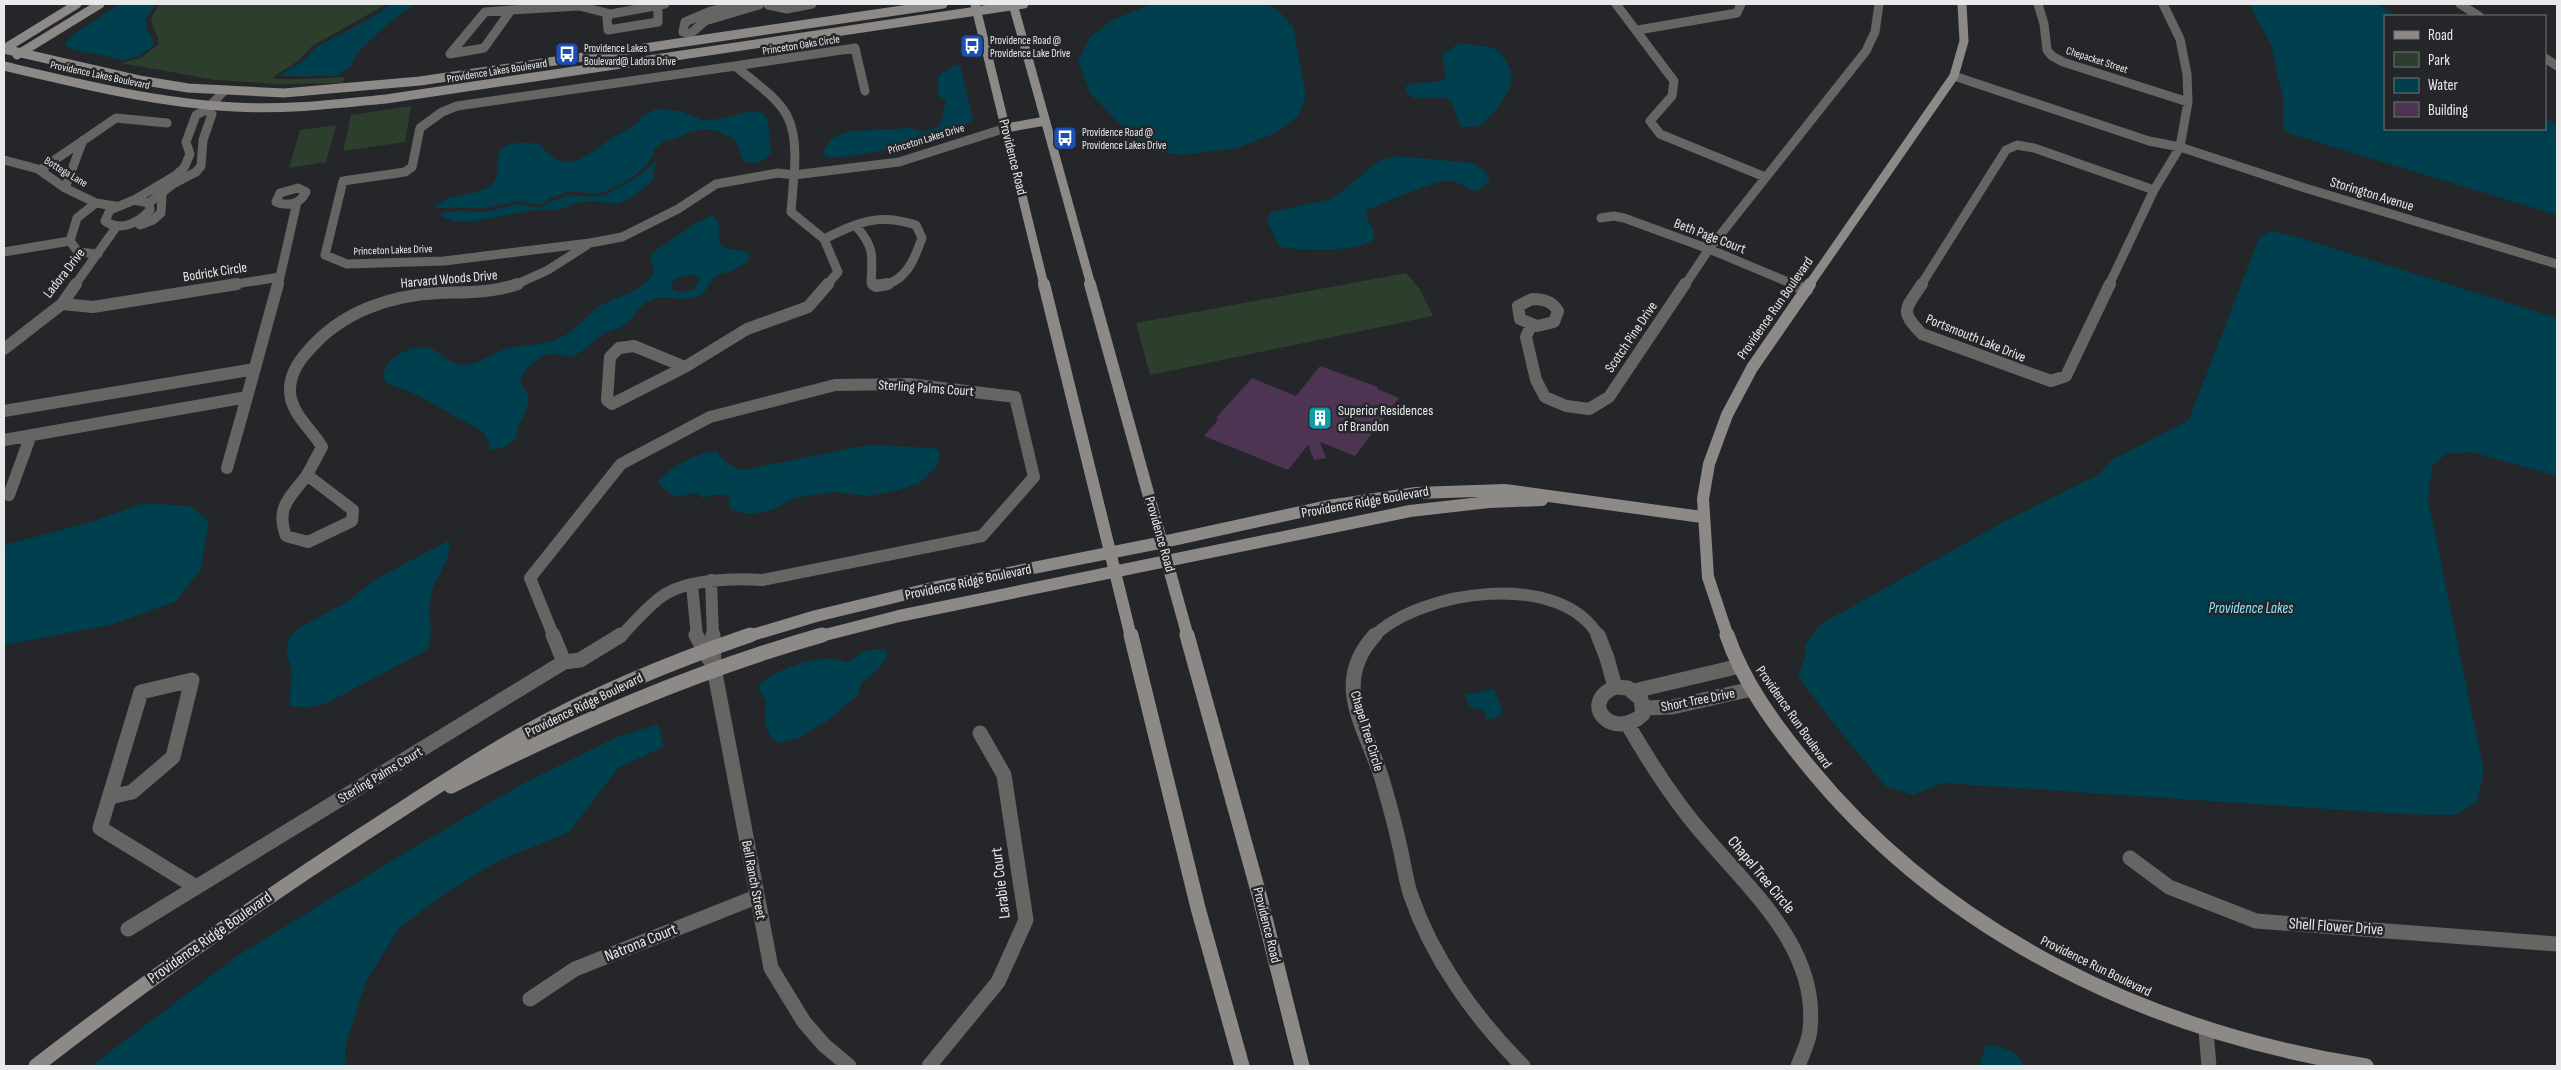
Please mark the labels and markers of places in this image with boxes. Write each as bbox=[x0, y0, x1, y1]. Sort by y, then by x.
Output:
bus stop icon: Providence Road @ Providence Lake Drive bbox=[959, 33, 985, 59]
place label: Providence Road @ Providence Lake Drive bbox=[990, 34, 1070, 60]
bus stop icon: Providence Lakes Boulevard@ Ladora Drive bbox=[554, 41, 580, 67]
place label: Providence Lakes Boulevard@ Ladora Drive bbox=[584, 42, 676, 68]
bus stop icon: Providence Road @ Providence Lakes Drive bbox=[1052, 125, 1078, 151]
place label: Providence Road @ Providence Lakes Drive bbox=[1082, 126, 1166, 152]
place label: Superior Residences of Brandon bbox=[1338, 402, 1433, 435]
building icon: Superior Residences of Brandon bbox=[1307, 405, 1333, 431]

